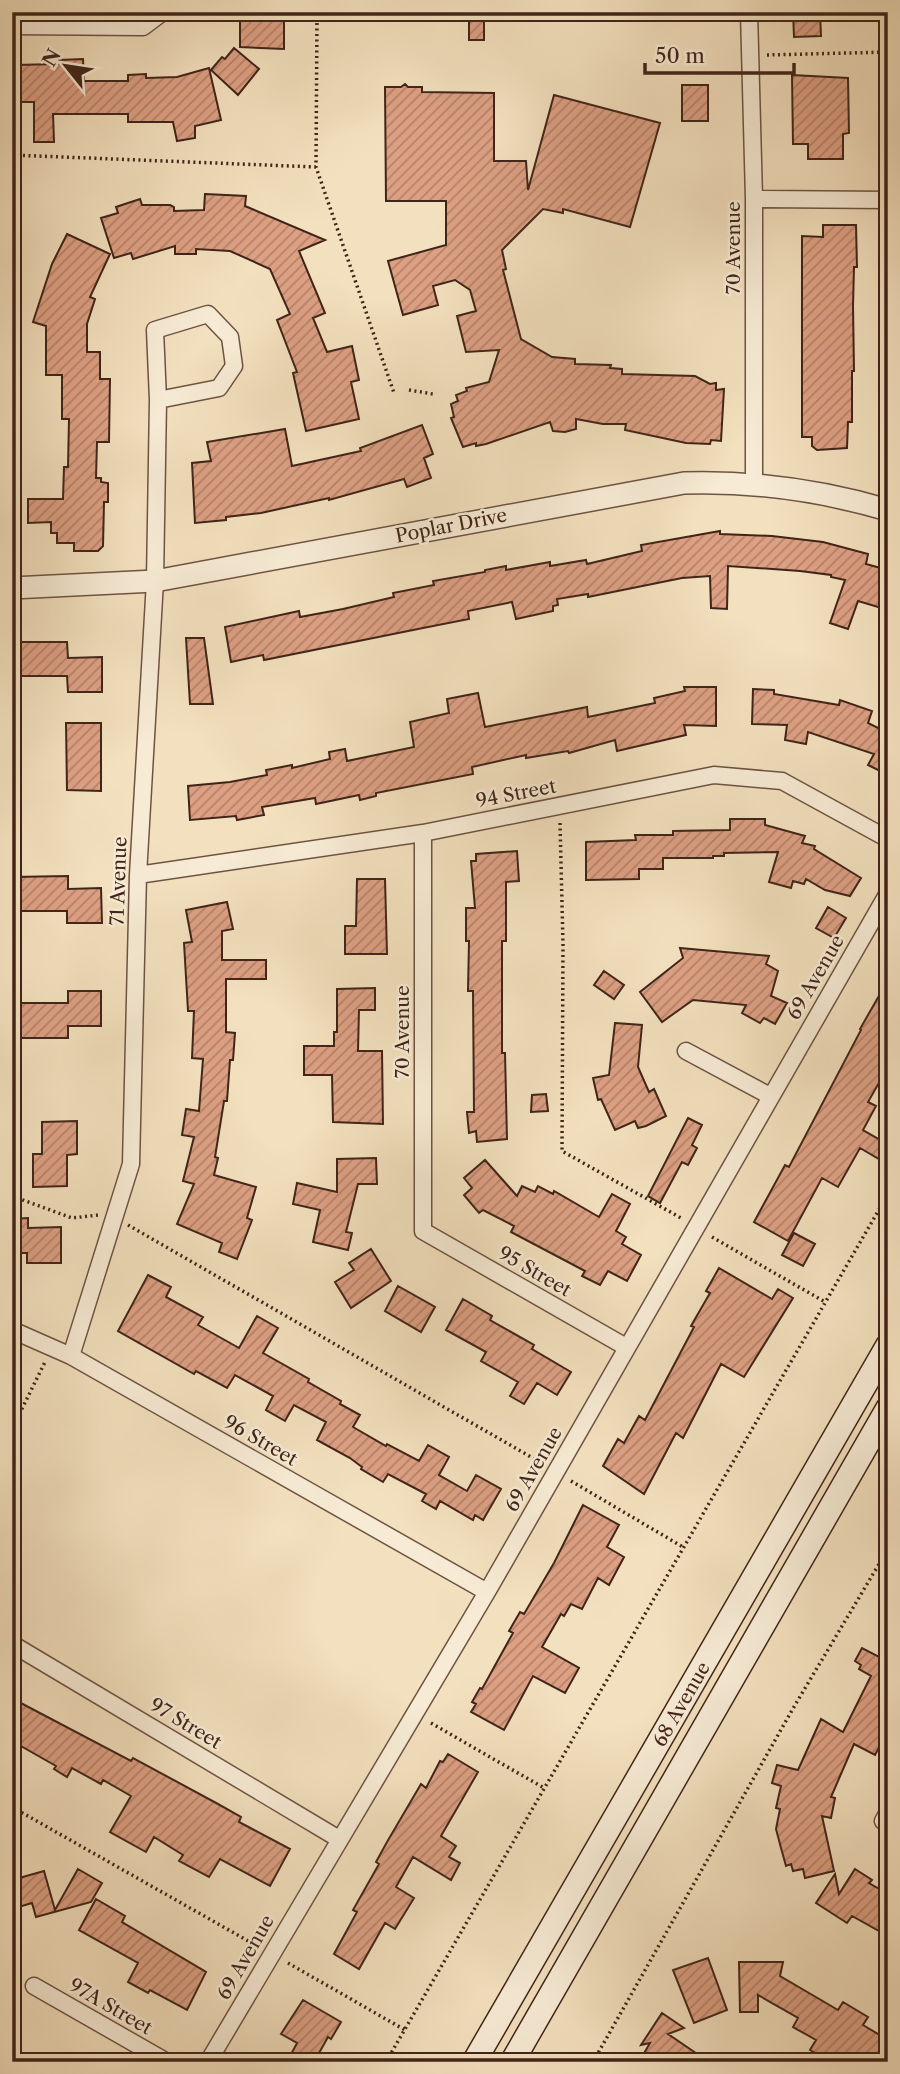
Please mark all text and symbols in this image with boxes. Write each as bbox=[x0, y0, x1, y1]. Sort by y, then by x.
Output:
north arrow bbox=[32, 32, 102, 102]
scale bar bbox=[645, 32, 793, 76]
text: 50 m bbox=[655, 43, 705, 68]
text: N bbox=[38, 45, 66, 71]
street label: 70 Avenue bbox=[722, 201, 745, 295]
street label: Poplar Drive bbox=[393, 503, 509, 548]
street label: 94 Street bbox=[474, 774, 558, 813]
street label: 71 Avenue bbox=[105, 836, 132, 926]
street label: 69 Avenue bbox=[782, 931, 849, 1024]
street label: 70 Avenue bbox=[391, 985, 414, 1079]
street label: 95 Street bbox=[494, 1241, 576, 1302]
street label: 96 Street bbox=[220, 1410, 302, 1471]
street label: 69 Avenue bbox=[500, 1423, 567, 1516]
street label: 68 Avenue bbox=[648, 1658, 715, 1751]
street label: 97 Street bbox=[146, 1693, 226, 1754]
street label: 69 Avenue bbox=[212, 1911, 279, 2004]
street label: 97A Street bbox=[65, 1973, 157, 2040]

